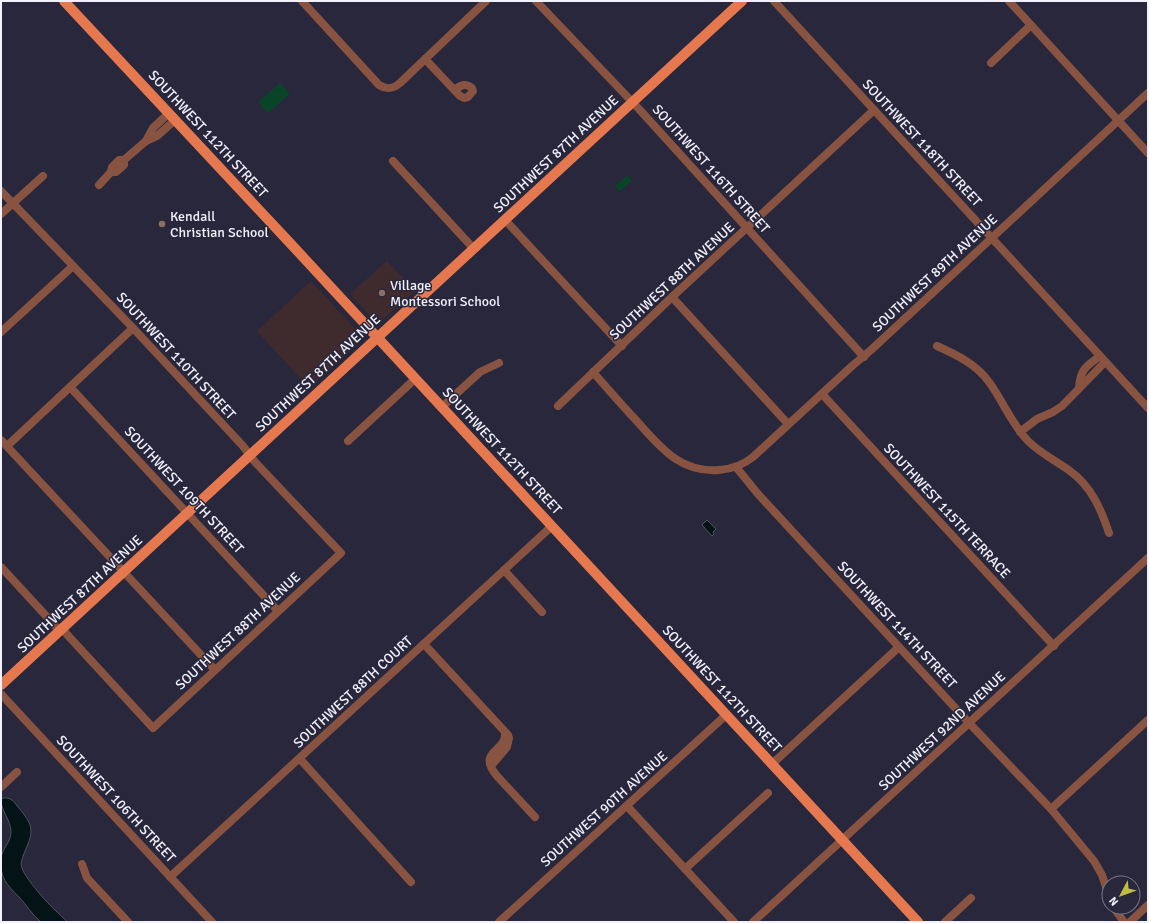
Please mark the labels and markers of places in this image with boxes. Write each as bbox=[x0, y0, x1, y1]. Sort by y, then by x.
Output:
place label: Kendall Christian School bbox=[170, 208, 269, 241]
marker: Kendall Christian School bbox=[157, 219, 167, 229]
place label: Village Montessori School bbox=[390, 277, 500, 310]
marker: Village Montessori School bbox=[377, 288, 387, 298]

